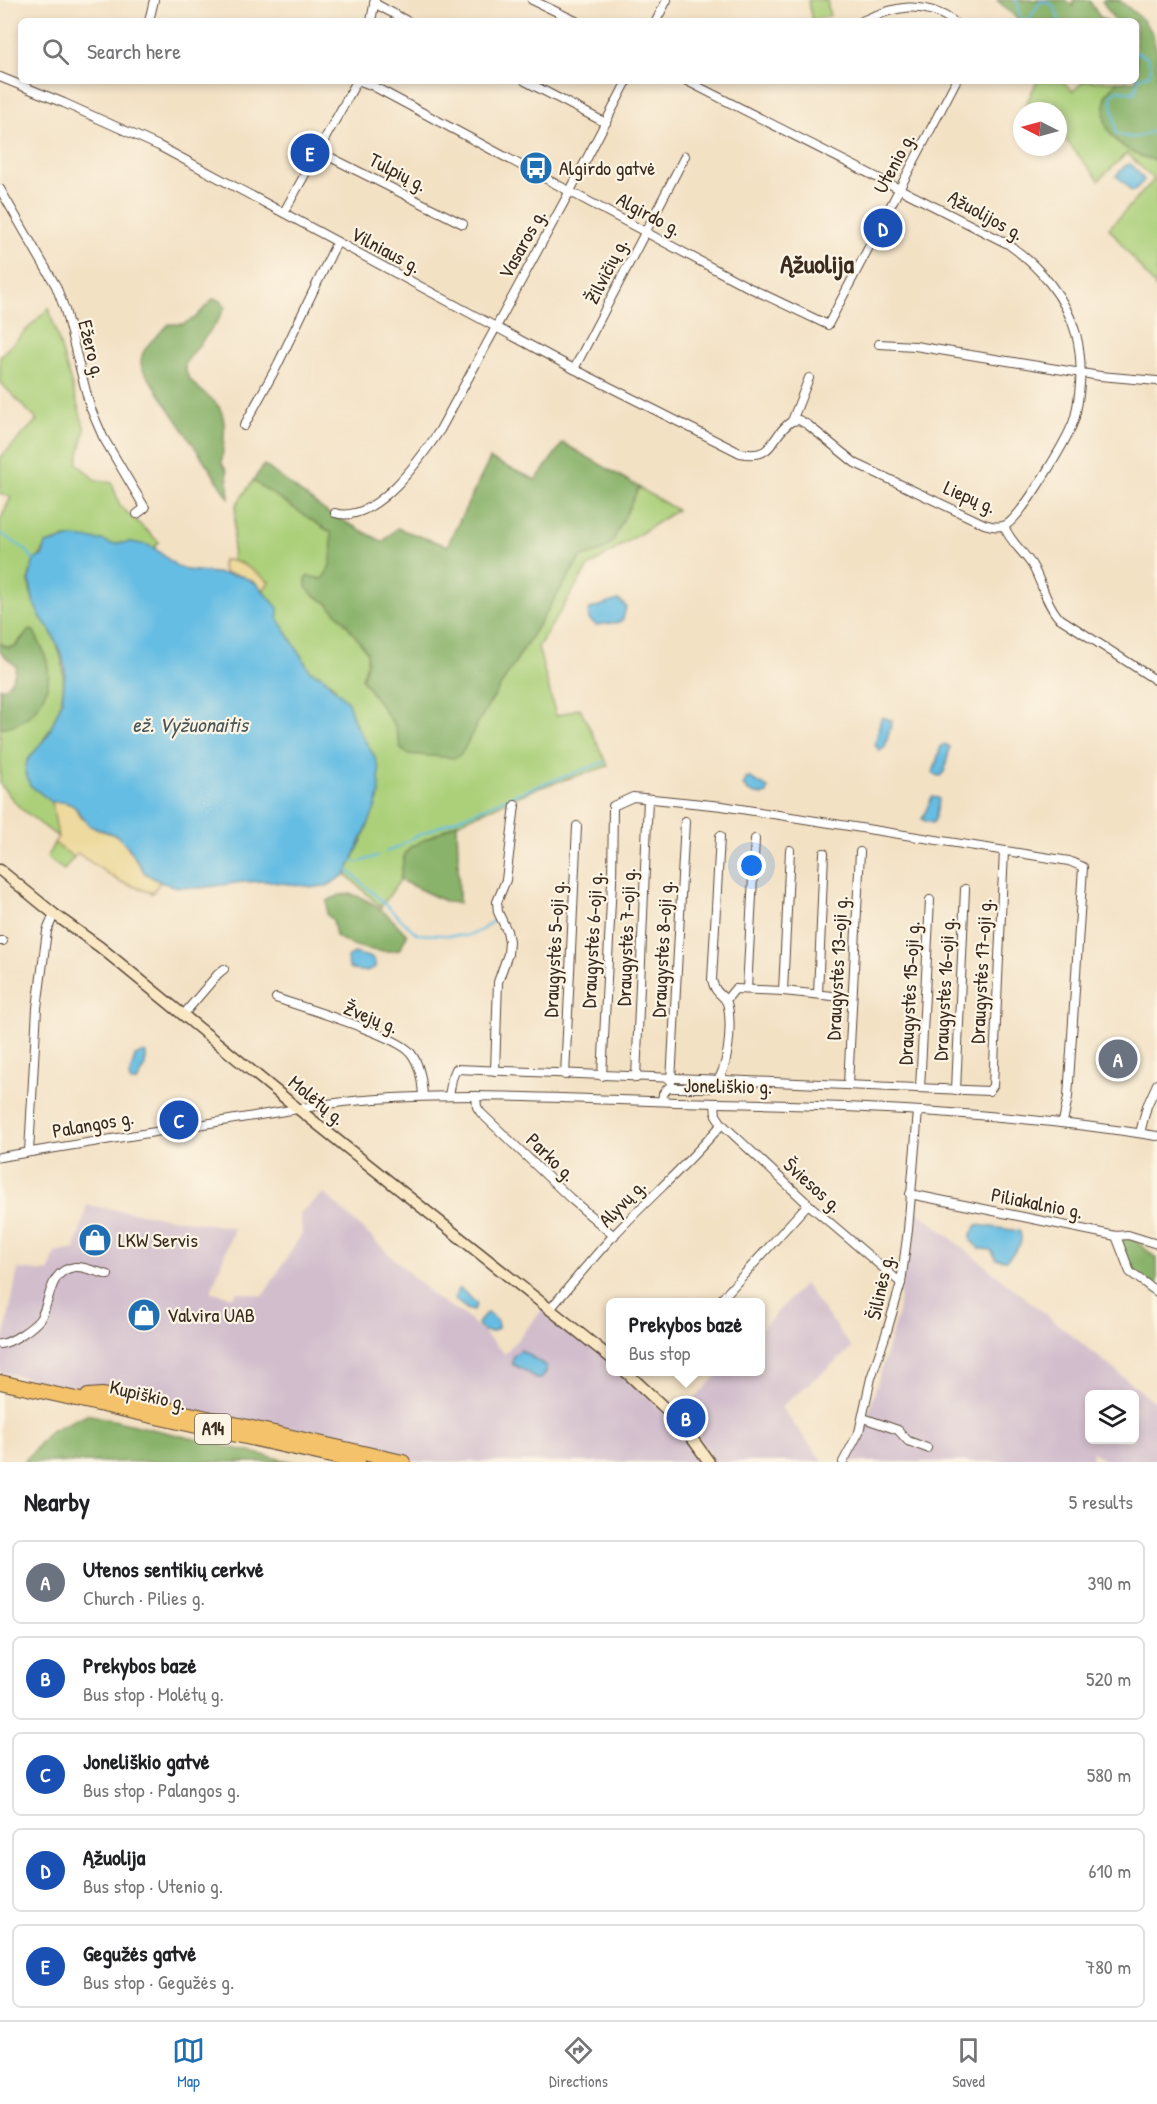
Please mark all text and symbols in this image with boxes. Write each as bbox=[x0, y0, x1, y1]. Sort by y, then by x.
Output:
search box bbox=[18, 18, 1139, 84]
icon: search bbox=[39, 35, 72, 68]
text: Search here bbox=[87, 36, 181, 66]
north arrow bbox=[1013, 102, 1067, 156]
street label: Utenio g. bbox=[866, 128, 921, 198]
pin: E bbox=[290, 130, 330, 176]
street label: Tulpių g. bbox=[365, 146, 432, 198]
bus stop icon: Algirdo gatvė bbox=[518, 150, 554, 186]
place label: Algirdo gatvė bbox=[559, 154, 655, 181]
street label: Ąžuolijos g. bbox=[944, 183, 1029, 246]
street label: Algirdo g. bbox=[612, 185, 686, 242]
street label: Vasaros g. bbox=[491, 204, 552, 283]
pin: D bbox=[864, 206, 902, 250]
street label: Vilniaus g. bbox=[346, 220, 426, 279]
street label: Žilvičių g. bbox=[578, 233, 634, 308]
district label: Ąžuolija bbox=[780, 246, 855, 281]
street label: Ežero g. bbox=[72, 317, 113, 381]
street label: Liepų g. bbox=[940, 474, 1000, 520]
water label: ež. Vyžuonaitis bbox=[132, 710, 250, 739]
your location bbox=[737, 851, 766, 880]
street label: Draugystės 7-oji g. bbox=[610, 867, 641, 1007]
street label: Draugystės 6-oji g. bbox=[574, 871, 609, 1009]
street label: Draugystės 5-oji g. bbox=[536, 880, 571, 1018]
street label: Draugystės 8-oji g. bbox=[644, 880, 679, 1018]
street label: Draugystės 13-oji g. bbox=[819, 895, 854, 1041]
street label: Draugystės 17-oji g. bbox=[963, 898, 998, 1044]
street label: Draugystės 16-oji g. bbox=[926, 917, 961, 1061]
street label: Draugystės 15-oji g. bbox=[891, 920, 926, 1066]
street label: Žvejų g. bbox=[340, 993, 402, 1040]
pin: A bbox=[1098, 1036, 1138, 1082]
street label: Molėtų g. bbox=[283, 1068, 351, 1131]
street label: Joneliškio g. bbox=[683, 1071, 773, 1100]
pin: C bbox=[160, 1098, 198, 1142]
street label: Palangos g. bbox=[50, 1103, 136, 1144]
street label: Parko g. bbox=[521, 1126, 582, 1187]
street label: Šviesos g. bbox=[778, 1151, 849, 1218]
street label: Alyvų g. bbox=[592, 1173, 651, 1233]
street label: Piliakalnio g. bbox=[989, 1180, 1085, 1225]
shop icon: LKW Servis bbox=[77, 1222, 113, 1258]
place label: LKW Servis bbox=[118, 1226, 198, 1253]
street label: Šilinės g. bbox=[859, 1252, 900, 1322]
shop icon: Valvira UAB bbox=[126, 1297, 162, 1333]
popup bbox=[606, 1298, 765, 1376]
place label: Valvira UAB bbox=[167, 1301, 255, 1328]
text: Prekybos bazė bbox=[629, 1309, 742, 1339]
text: Bus stop bbox=[629, 1339, 690, 1366]
street label: Kupiškio g. bbox=[107, 1373, 189, 1416]
map controls bbox=[1085, 1390, 1139, 1444]
button: layers bbox=[1085, 1390, 1139, 1444]
pin: B bbox=[666, 1396, 706, 1440]
road number: A14 bbox=[195, 1414, 231, 1444]
text: Nearby bbox=[24, 1484, 90, 1519]
text: 5 results bbox=[1069, 1488, 1133, 1515]
text: Utenos sentikių cerkvė bbox=[83, 1554, 264, 1584]
text: A bbox=[41, 1569, 50, 1596]
text: 390 m bbox=[1088, 1569, 1131, 1596]
text: Church · Pilies g. bbox=[83, 1584, 205, 1611]
text: Prekybos bazė bbox=[83, 1650, 197, 1680]
text: B bbox=[40, 1665, 51, 1692]
text: 520 m bbox=[1086, 1665, 1131, 1692]
text: Bus stop · Molėtų g. bbox=[83, 1680, 224, 1707]
text: Joneliškio gatvė bbox=[83, 1746, 209, 1776]
text: C bbox=[40, 1761, 51, 1788]
text: 580 m bbox=[1087, 1761, 1131, 1788]
text: Bus stop · Palangos g. bbox=[83, 1776, 240, 1803]
text: Ąžuolija bbox=[83, 1842, 145, 1872]
text: D bbox=[41, 1857, 50, 1884]
text: 610 m bbox=[1089, 1857, 1131, 1884]
text: Bus stop · Utenio g. bbox=[83, 1872, 223, 1899]
text: Gegužės gatvė bbox=[83, 1938, 196, 1968]
text: E bbox=[41, 1953, 50, 1980]
text: 780 m bbox=[1085, 1953, 1131, 1980]
text: Bus stop · Gegužės g. bbox=[83, 1968, 234, 1995]
tab: Map bbox=[172, 2034, 205, 2092]
tab: Directions bbox=[549, 2034, 608, 2092]
tab: Saved bbox=[952, 2034, 985, 2092]

